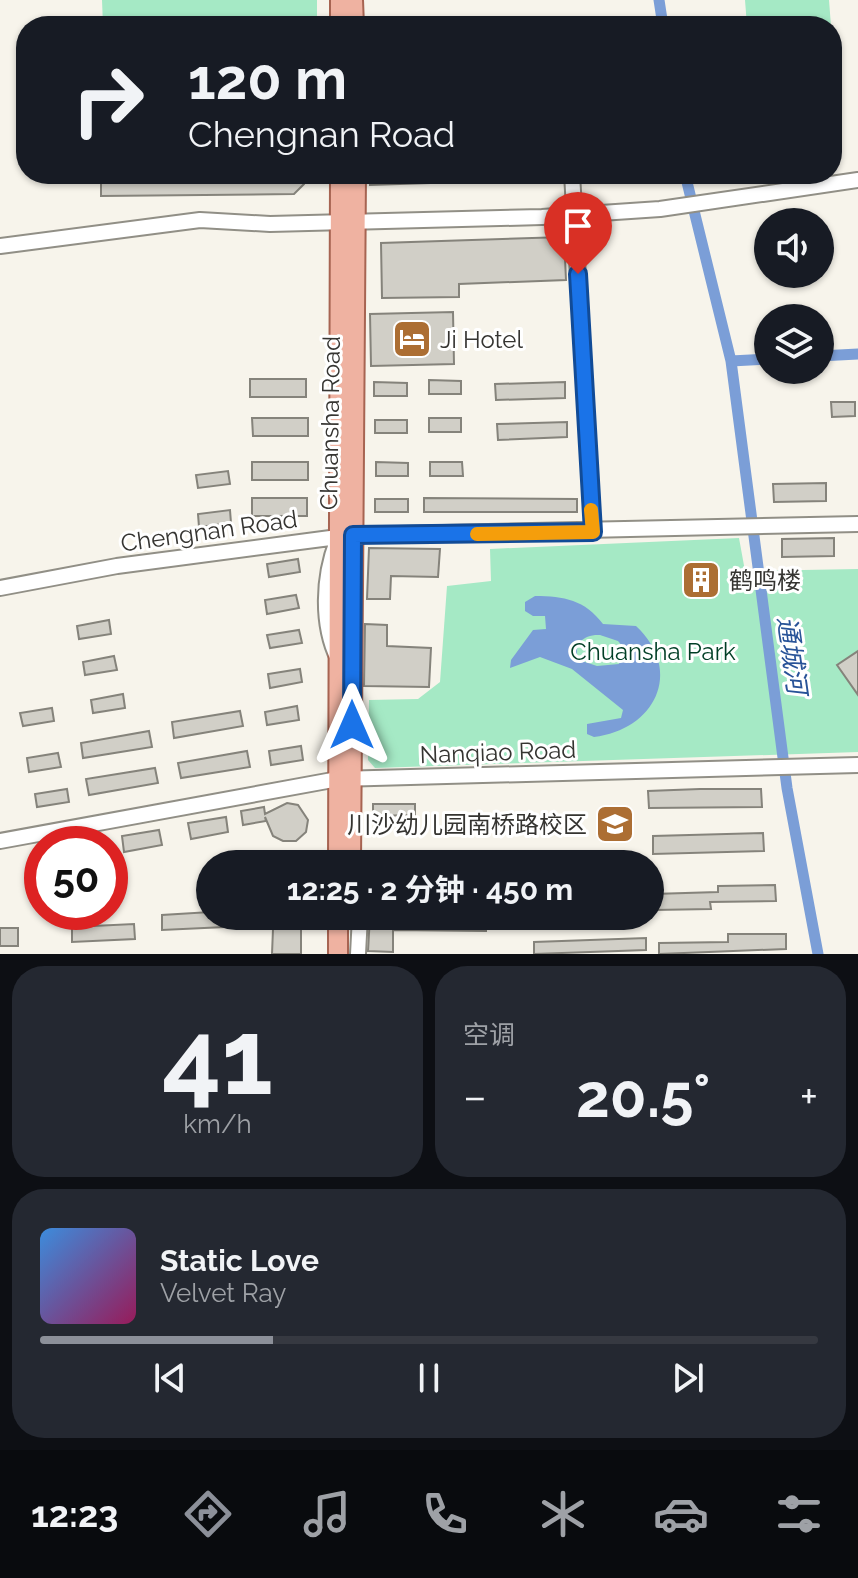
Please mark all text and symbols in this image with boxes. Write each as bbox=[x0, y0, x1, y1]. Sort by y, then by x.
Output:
text: 120 m bbox=[188, 46, 347, 112]
icon: right bbox=[56, 48, 160, 152]
text: Chengnan Road bbox=[188, 113, 455, 155]
pin bbox=[544, 192, 612, 274]
icon: arrive bbox=[556, 204, 600, 248]
map controls bbox=[754, 208, 834, 384]
button: sound bbox=[754, 208, 834, 288]
button: layers bbox=[754, 304, 834, 384]
hotel icon: Ji Hotel bbox=[391, 318, 433, 360]
place label: Ji Hotel bbox=[440, 325, 523, 354]
street label: Chuansha Road bbox=[314, 336, 346, 510]
street label: Chengnan Road bbox=[119, 504, 299, 558]
building icon: 鹤鸣楼 bbox=[680, 559, 722, 601]
place label: 鹤鸣楼 bbox=[729, 566, 801, 595]
water label: 通城河 bbox=[772, 614, 813, 701]
park label: Chuansha Park bbox=[570, 637, 736, 666]
position arrow bbox=[310, 683, 394, 767]
street label: Nanqiao Road bbox=[419, 735, 577, 769]
school or university icon: 川沙幼儿园南桥路校区 bbox=[594, 803, 636, 845]
place label: 川沙幼儿园南桥路校区 bbox=[347, 810, 587, 839]
speed limit sign: 50 bbox=[24, 826, 128, 930]
text: 12:25 · 2 分钟 · 450 m bbox=[287, 872, 573, 907]
text: 41 bbox=[162, 996, 273, 1118]
text: 空调 bbox=[463, 1020, 515, 1050]
text: 20.5° bbox=[576, 1061, 710, 1131]
text: − bbox=[463, 1071, 487, 1122]
text: + bbox=[800, 1071, 818, 1122]
text: km/h bbox=[183, 1109, 252, 1139]
text: Static Love bbox=[160, 1243, 319, 1278]
text: Velvet Ray bbox=[160, 1278, 286, 1308]
icon: previous bbox=[148, 1356, 192, 1400]
icon: pause bbox=[407, 1356, 451, 1400]
icon: next bbox=[666, 1356, 710, 1400]
icon: directions bbox=[180, 1486, 236, 1542]
icon: music bbox=[299, 1486, 355, 1542]
icon: phone bbox=[417, 1486, 473, 1542]
icon: climate bbox=[535, 1486, 591, 1542]
icon: car bbox=[653, 1486, 709, 1542]
icon: filters bbox=[771, 1486, 827, 1542]
text: 12:23 bbox=[31, 1493, 118, 1535]

